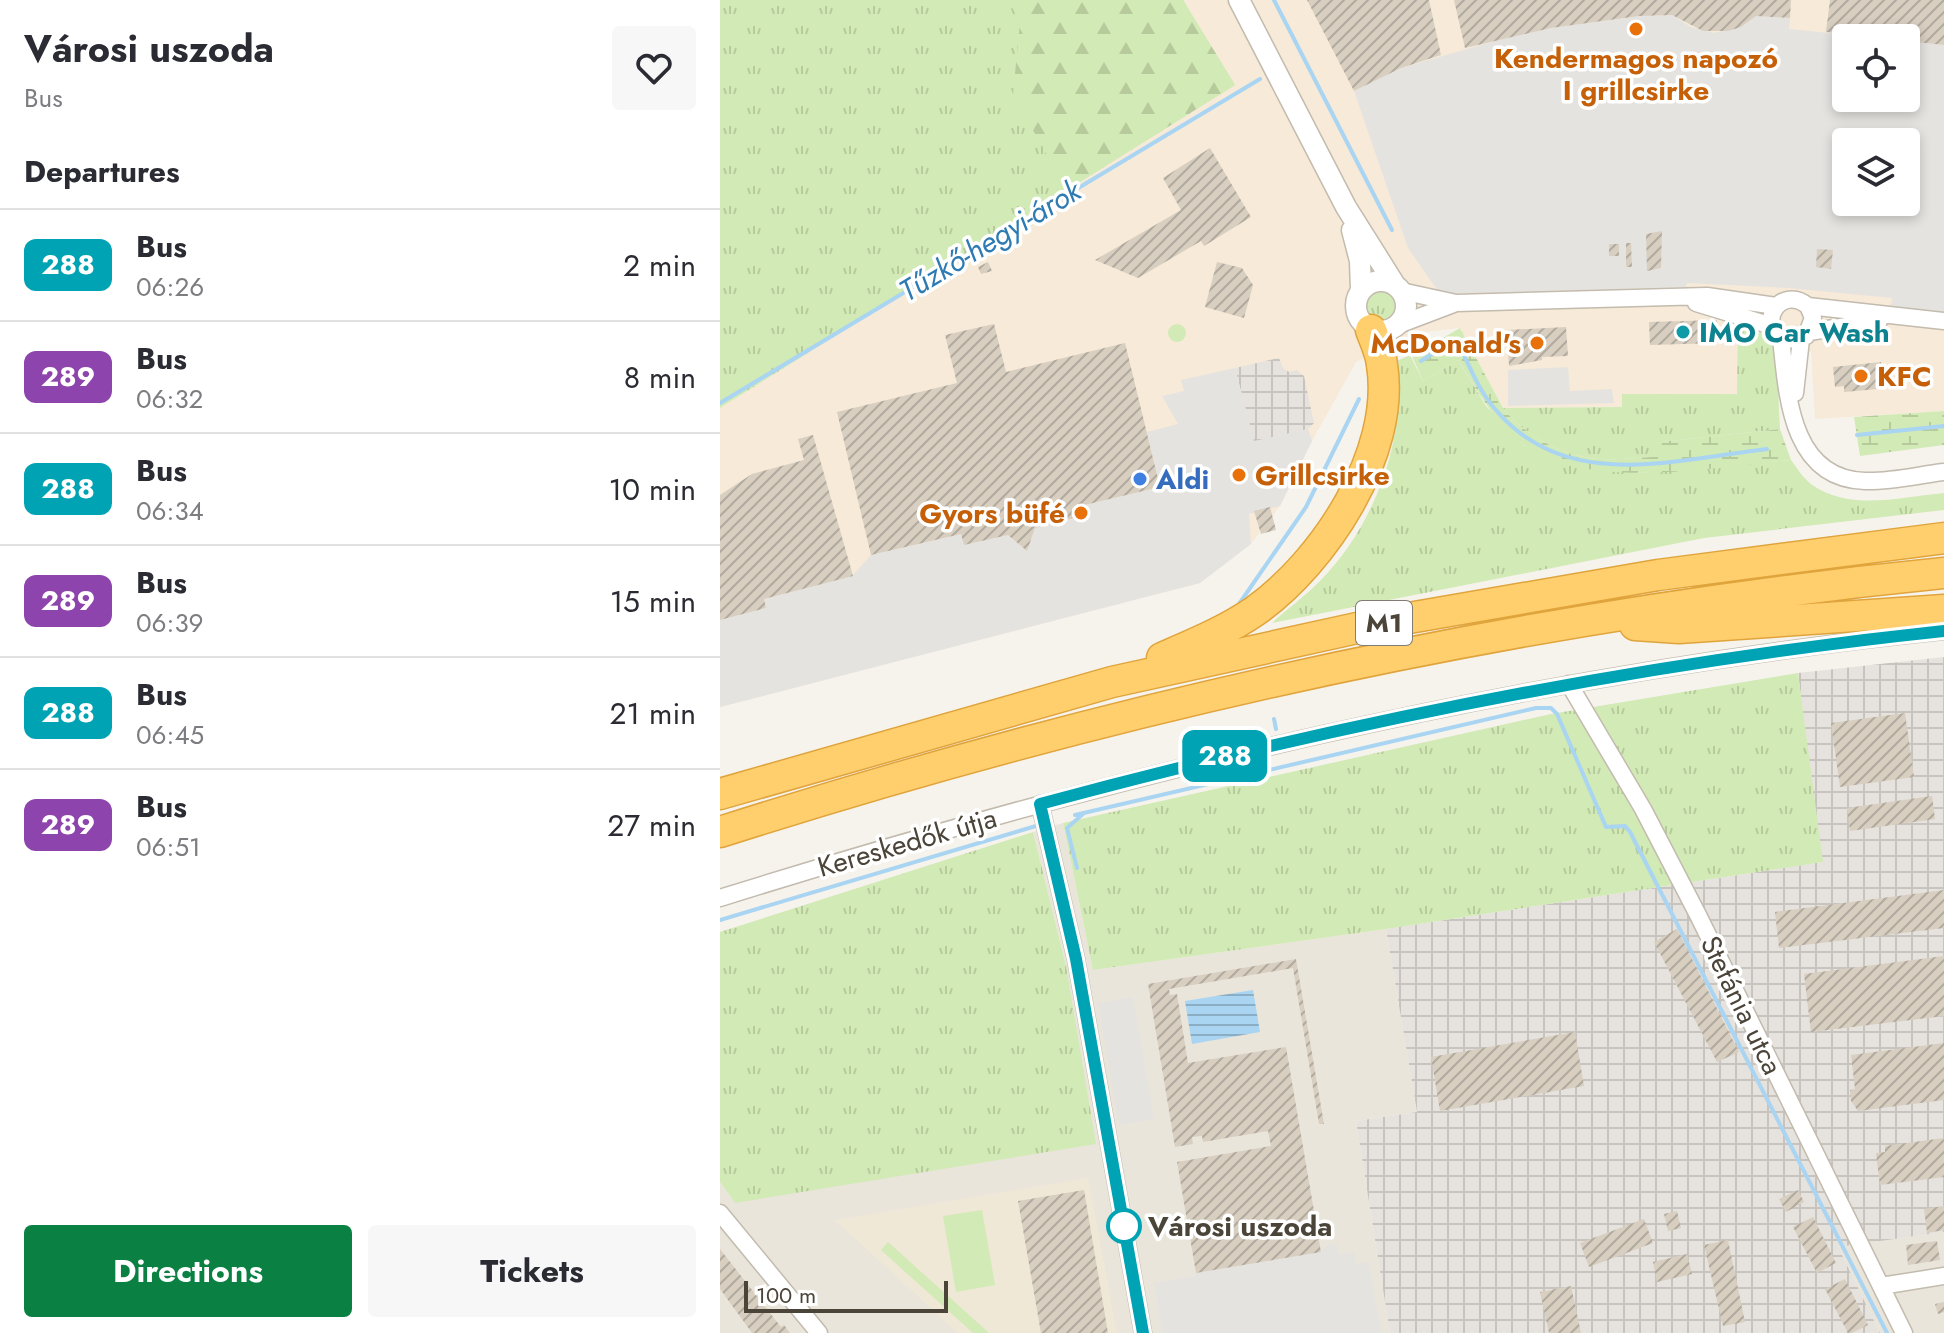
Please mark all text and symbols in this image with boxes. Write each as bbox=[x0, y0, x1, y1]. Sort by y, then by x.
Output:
marker: Kendermagos napozó I grillcsirke bbox=[1627, 20, 1645, 38]
text: Városi uszoda bbox=[24, 21, 274, 76]
map controls bbox=[1832, 24, 1920, 216]
button: locate bbox=[1832, 24, 1920, 112]
button: heart bbox=[612, 26, 696, 110]
place label: Kendermagos napozó I grillcsirke bbox=[1494, 38, 1778, 111]
text: Bus bbox=[24, 79, 63, 117]
button: layers bbox=[1832, 128, 1920, 216]
text: Departures bbox=[24, 150, 180, 193]
water label: Tűzkő-hegyi-árok bbox=[891, 169, 1090, 312]
text: Bus bbox=[136, 225, 187, 268]
text: 288 bbox=[41, 244, 95, 285]
text: 2 min bbox=[623, 244, 696, 287]
text: 06:26 bbox=[136, 268, 204, 306]
place label: IMO Car Wash bbox=[1699, 312, 1890, 353]
place label: McDonald's bbox=[1371, 323, 1521, 364]
marker: IMO Car Wash bbox=[1674, 323, 1692, 341]
marker: McDonald's bbox=[1528, 334, 1546, 352]
text: Bus bbox=[136, 337, 187, 380]
text: 289 bbox=[41, 356, 95, 397]
text: 8 min bbox=[624, 356, 696, 399]
place label: KFC bbox=[1877, 356, 1932, 397]
marker: KFC bbox=[1852, 367, 1870, 385]
text: 06:32 bbox=[136, 380, 203, 418]
text: Bus bbox=[136, 449, 187, 492]
place label: Grillcsirke bbox=[1255, 455, 1390, 496]
place label: Aldi bbox=[1155, 459, 1209, 500]
marker: Grillcsirke bbox=[1230, 466, 1248, 484]
text: 288 bbox=[41, 468, 95, 509]
text: 10 min bbox=[609, 468, 696, 511]
marker: Aldi bbox=[1131, 470, 1149, 488]
text: 06:34 bbox=[136, 492, 204, 530]
place label: Gyors büfé bbox=[919, 493, 1065, 534]
marker: Gyors büfé bbox=[1072, 504, 1090, 522]
text: Bus bbox=[136, 561, 187, 604]
text: 289 bbox=[41, 580, 95, 621]
text: 15 min bbox=[610, 580, 696, 623]
road number: M1 bbox=[1356, 601, 1412, 645]
text: 06:39 bbox=[136, 604, 204, 642]
text: Bus bbox=[136, 673, 187, 716]
text: 288 bbox=[41, 692, 95, 733]
text: 21 min bbox=[609, 692, 696, 735]
text: 06:45 bbox=[136, 716, 204, 754]
line badge: 288 bbox=[1179, 730, 1271, 782]
text: 288 bbox=[1198, 735, 1252, 776]
text: Bus bbox=[136, 785, 187, 828]
street label: Kereskedők útja bbox=[813, 797, 1001, 888]
text: 289 bbox=[41, 804, 95, 845]
text: 27 min bbox=[607, 804, 696, 847]
text: 06:51 bbox=[136, 828, 201, 866]
street label: Stefánia utca bbox=[1690, 929, 1793, 1082]
place label: Városi uszoda bbox=[1147, 1206, 1332, 1247]
marker: Városi uszoda bbox=[1107, 1209, 1141, 1243]
button: Directions bbox=[24, 1225, 352, 1317]
button: Tickets bbox=[368, 1225, 696, 1317]
scale bar bbox=[744, 1277, 948, 1313]
text: 100 m bbox=[756, 1279, 816, 1311]

